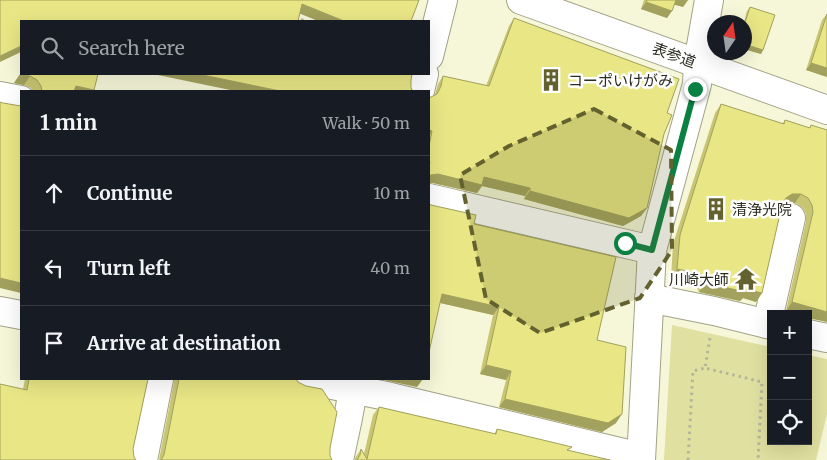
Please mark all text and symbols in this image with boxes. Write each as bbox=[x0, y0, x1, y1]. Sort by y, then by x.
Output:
north arrow bbox=[707, 15, 752, 60]
search box bbox=[20, 20, 430, 75]
icon: search bbox=[38, 34, 66, 62]
text: Search here bbox=[78, 36, 185, 60]
street label: 表参道 bbox=[650, 38, 698, 72]
building icon: コーポいけがみ bbox=[538, 67, 564, 93]
place label: コーポいけがみ bbox=[568, 71, 673, 90]
route end bbox=[684, 78, 707, 101]
text: 1 min bbox=[40, 109, 97, 136]
text: Walk · 50 m bbox=[322, 113, 410, 133]
icon: ahead bbox=[40, 179, 68, 207]
text: Continue bbox=[87, 181, 173, 205]
text: 10 m bbox=[373, 183, 410, 203]
building icon: 清浄光院 bbox=[703, 196, 729, 222]
place label: 清浄光院 bbox=[732, 200, 792, 219]
route start bbox=[614, 232, 637, 255]
icon: left bbox=[40, 254, 68, 282]
text: Turn left bbox=[87, 256, 171, 280]
text: 40 m bbox=[370, 258, 410, 278]
temple icon: 川崎大師 bbox=[733, 266, 759, 292]
place label: 川崎大師 bbox=[669, 270, 729, 289]
map controls bbox=[767, 310, 812, 445]
button: + bbox=[767, 310, 812, 355]
icon: arrive bbox=[40, 329, 68, 357]
text: Arrive at destination bbox=[87, 331, 281, 355]
button: − bbox=[767, 355, 812, 400]
button: locate bbox=[767, 400, 812, 445]

